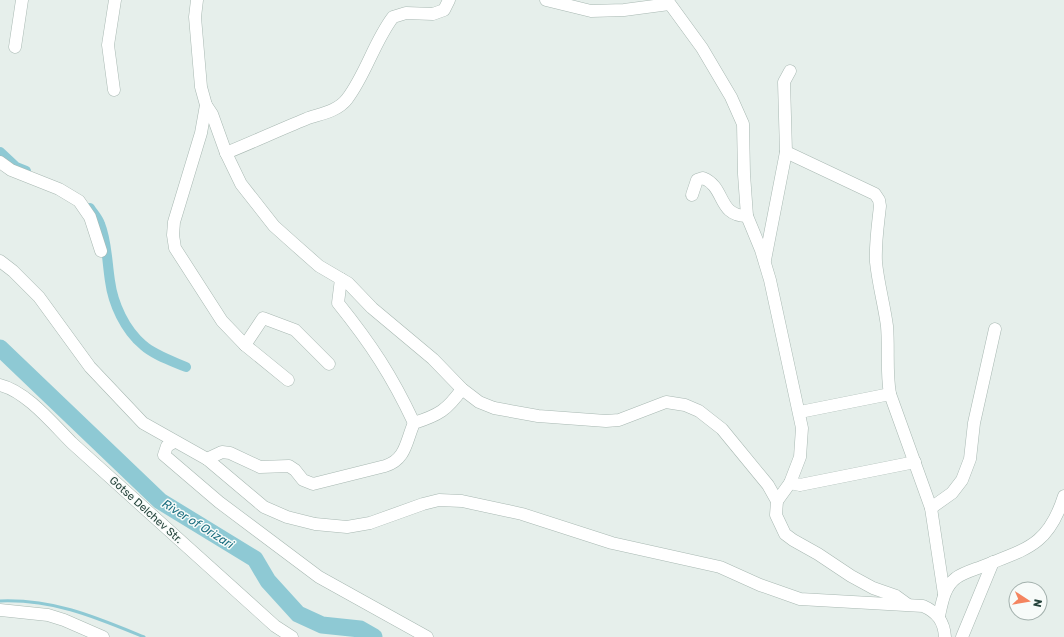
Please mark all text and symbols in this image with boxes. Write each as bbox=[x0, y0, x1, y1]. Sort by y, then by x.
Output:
street label: Gotse Delchev Str. bbox=[107, 474, 185, 546]
water label: River of Orizari bbox=[160, 496, 237, 552]
north arrow bbox=[1008, 581, 1048, 621]
text: N bbox=[1030, 598, 1044, 608]

